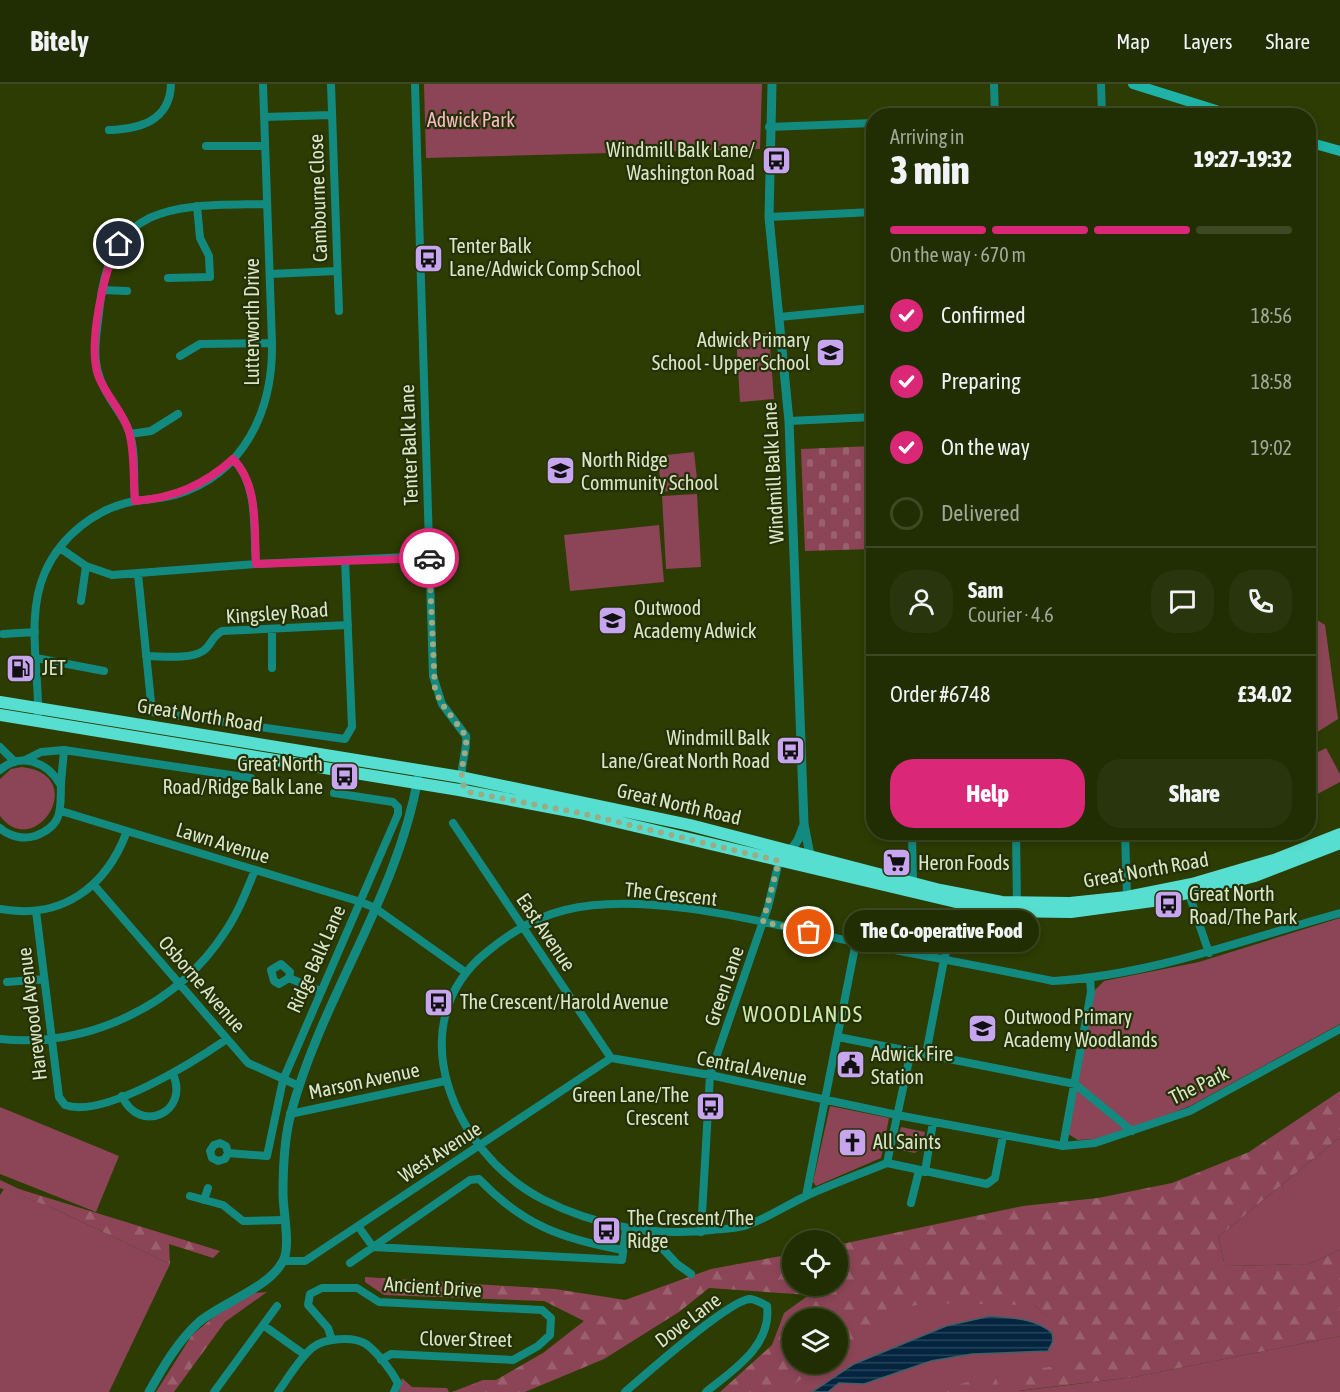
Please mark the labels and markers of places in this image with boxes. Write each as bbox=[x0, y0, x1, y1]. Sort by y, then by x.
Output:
place label: Windmill Balk Lane/ Washington Road bbox=[606, 138, 755, 184]
bus stop icon: Windmill Balk Lane/ Washington Road bbox=[760, 145, 792, 177]
pin bbox=[93, 218, 144, 269]
place label: Tenter Balk Lane/Adwick Comp School bbox=[449, 234, 642, 280]
bus stop icon: Tenter Balk Lane/Adwick Comp School bbox=[412, 242, 444, 274]
place label: Adwick Primary School - Upper School bbox=[652, 328, 811, 374]
school or university icon: Adwick Primary School - Upper School bbox=[815, 336, 847, 368]
place label: North Ridge Community School bbox=[581, 448, 719, 494]
school or university icon: North Ridge Community School bbox=[544, 455, 576, 487]
place label: Outwood Academy Adwick bbox=[634, 596, 757, 642]
school or university icon: Outwood Academy Adwick bbox=[597, 604, 629, 636]
fuel station icon: JET bbox=[5, 652, 37, 684]
place label: JET bbox=[42, 656, 66, 679]
place label: Windmill Balk Lane/Great North Road bbox=[601, 726, 770, 772]
bus stop icon: Windmill Balk Lane/Great North Road bbox=[775, 734, 807, 766]
place label: Great North Road/Ridge Balk Lane bbox=[163, 752, 323, 798]
bus stop icon: Great North Road/Ridge Balk Lane bbox=[328, 760, 360, 792]
supermarket icon: Heron Foods bbox=[881, 847, 913, 879]
place label: Heron Foods bbox=[918, 851, 1009, 874]
place label: Great North Road/The Park bbox=[1189, 882, 1297, 928]
bus stop icon: Great North Road/The Park bbox=[1152, 889, 1184, 921]
pin bbox=[783, 906, 834, 957]
callout: The Co-operative Food bbox=[845, 911, 1040, 953]
bus stop icon: The Crescent/Harold Avenue bbox=[423, 986, 455, 1018]
place label: The Crescent/Harold Avenue bbox=[460, 990, 669, 1013]
place label: Outwood Primary Academy Woodlands bbox=[1004, 1005, 1157, 1051]
school or university icon: Outwood Primary Academy Woodlands bbox=[967, 1012, 999, 1044]
place label: Adwick Fire Station bbox=[871, 1042, 953, 1088]
public building icon: Adwick Fire Station bbox=[834, 1049, 866, 1081]
place label: Green Lane/The Crescent bbox=[572, 1083, 689, 1129]
bus stop icon: Green Lane/The Crescent bbox=[694, 1090, 726, 1122]
church icon: All Saints bbox=[836, 1126, 868, 1158]
place label: All Saints bbox=[873, 1130, 941, 1153]
place label: The Crescent/The Ridge bbox=[627, 1206, 754, 1252]
bus stop icon: The Crescent/The Ridge bbox=[590, 1214, 622, 1246]

